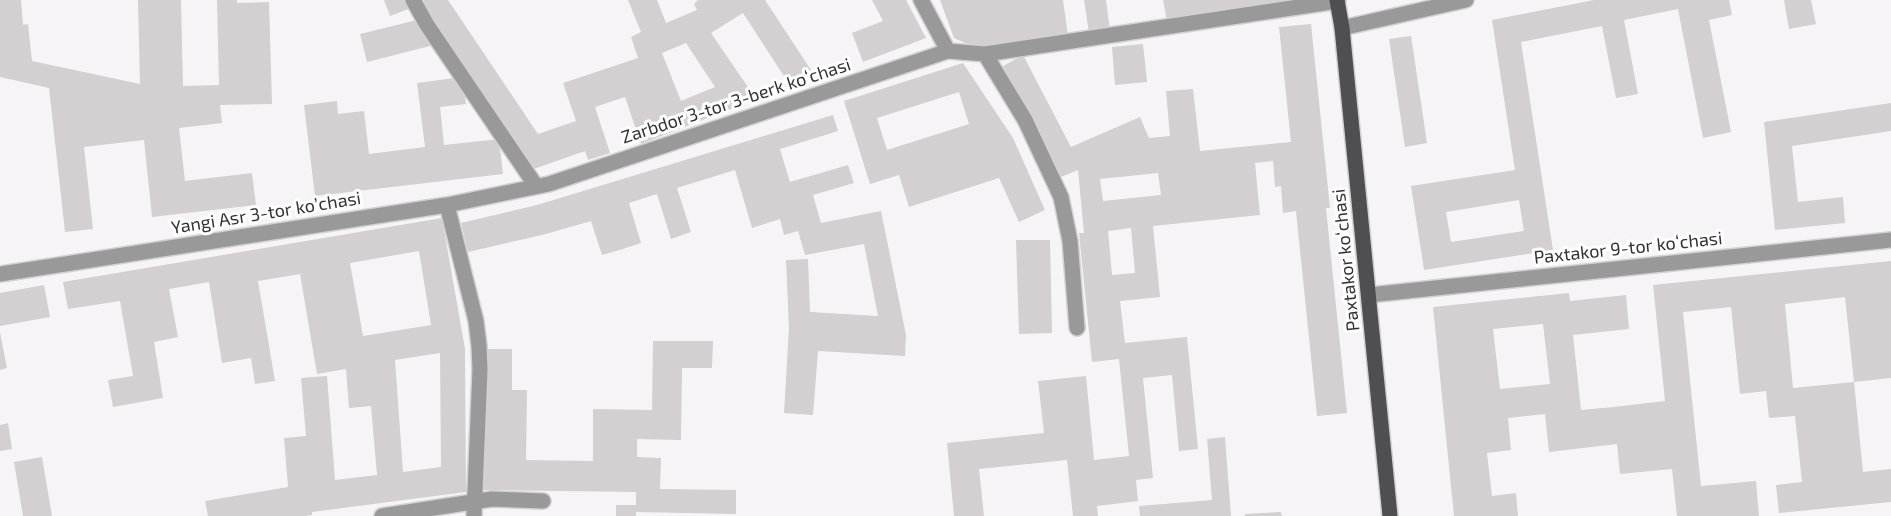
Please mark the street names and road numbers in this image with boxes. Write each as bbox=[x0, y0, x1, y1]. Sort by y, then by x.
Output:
street label: Zarbdor 3-tor 3-berk koʻchasi bbox=[619, 54, 853, 148]
street label: Yangi Asr 3-tor koʼchasi bbox=[170, 187, 362, 239]
street label: Paxtakor koʻchasi bbox=[1328, 188, 1364, 332]
street label: Paxtakor 9-tor koʻchasi bbox=[1533, 227, 1723, 269]

